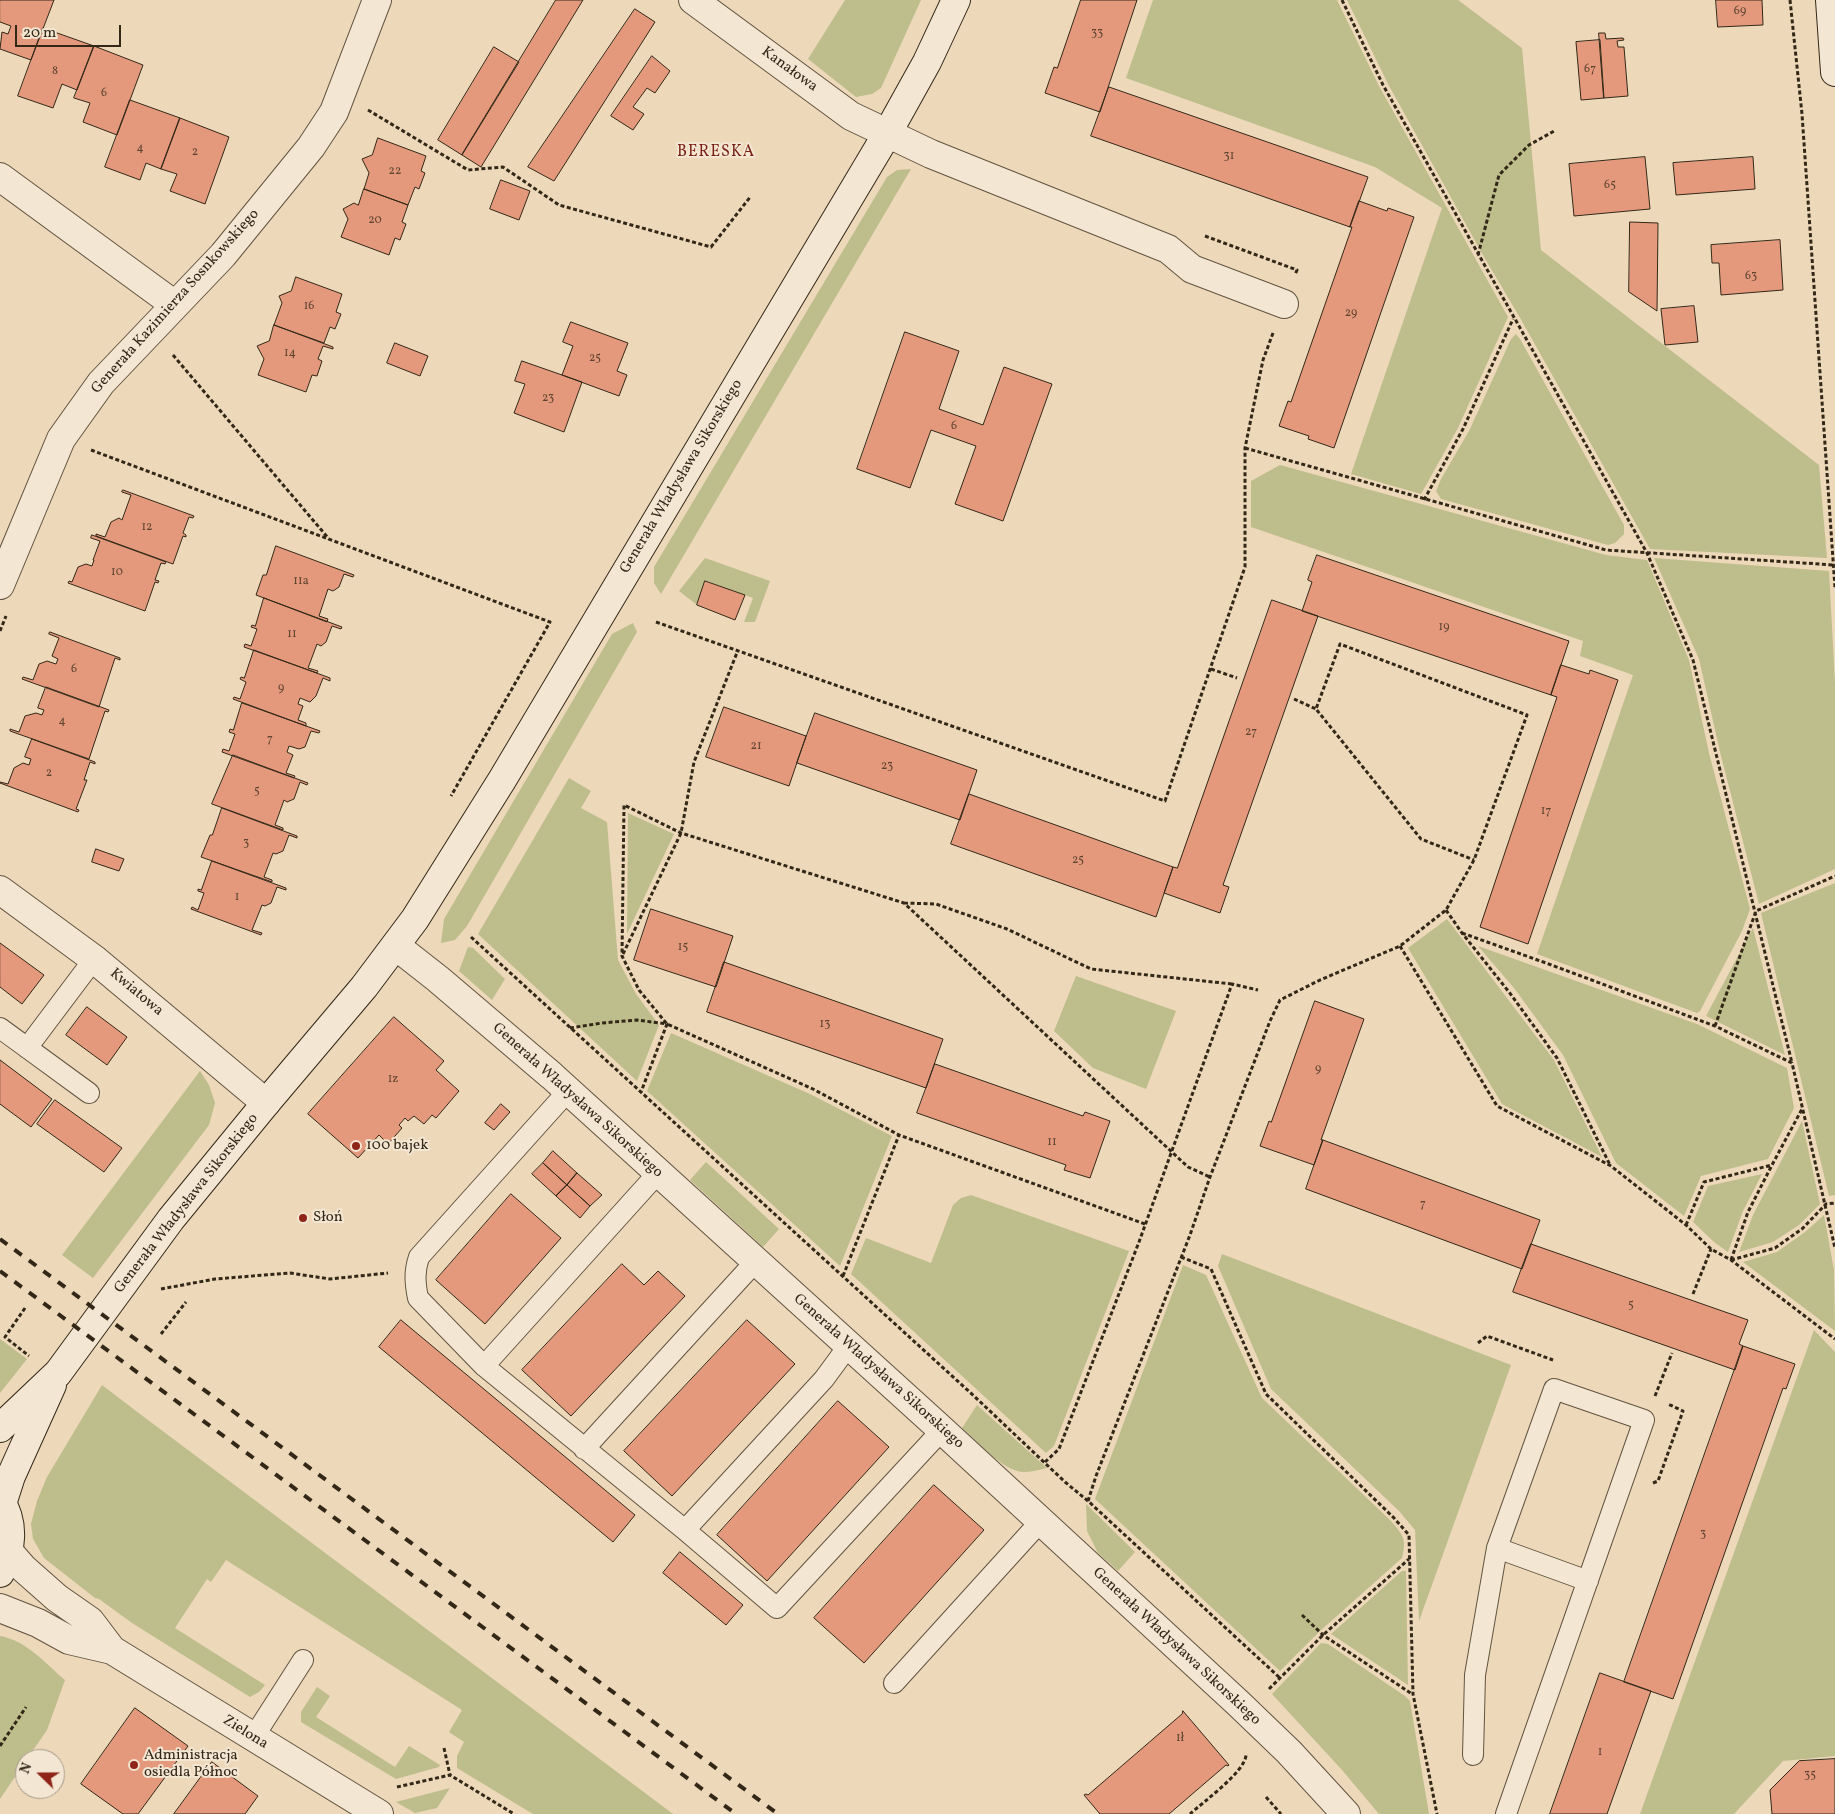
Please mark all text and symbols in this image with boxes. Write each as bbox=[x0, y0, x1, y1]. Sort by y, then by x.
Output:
house number: 69 bbox=[1734, 5, 1746, 19]
scale bar bbox=[18, 15, 124, 47]
text: 20 m bbox=[23, 23, 56, 44]
house number: 33 bbox=[1091, 27, 1103, 41]
street label: Kanałowa bbox=[757, 43, 821, 97]
house number: 67 bbox=[1584, 63, 1596, 77]
house number: 8 bbox=[52, 65, 58, 79]
house number: 6 bbox=[101, 87, 107, 101]
house number: 4 bbox=[136, 142, 144, 156]
district label: BERESKA bbox=[676, 143, 756, 163]
house number: 2 bbox=[192, 146, 198, 160]
house number: 31 bbox=[1224, 150, 1234, 164]
house number: 22 bbox=[389, 165, 401, 179]
house number: 65 bbox=[1604, 179, 1616, 193]
street label: Generała Kazimierza Sosnkowskiego bbox=[88, 206, 264, 398]
house number: 20 bbox=[368, 214, 382, 228]
house number: 63 bbox=[1745, 270, 1757, 284]
house number: 16 bbox=[304, 300, 314, 314]
house number: 29 bbox=[1345, 307, 1357, 321]
house number: 14 bbox=[284, 347, 296, 361]
house number: 25 bbox=[589, 352, 601, 366]
street label: Generała Władysława Sikorskiego bbox=[617, 377, 747, 577]
house number: 23 bbox=[542, 392, 554, 406]
house number: 6 bbox=[951, 420, 957, 434]
house number: 12 bbox=[141, 521, 153, 535]
house number: 10 bbox=[111, 566, 123, 580]
house number: 11a bbox=[293, 575, 309, 589]
house number: 19 bbox=[1439, 621, 1449, 635]
house number: 11 bbox=[287, 628, 297, 642]
house number: 6 bbox=[71, 663, 77, 677]
house number: 9 bbox=[278, 682, 284, 696]
house number: 4 bbox=[58, 715, 66, 729]
house number: 27 bbox=[1245, 726, 1257, 740]
house number: 7 bbox=[267, 733, 273, 747]
house number: 21 bbox=[750, 740, 762, 754]
house number: 23 bbox=[881, 760, 893, 774]
house number: 2 bbox=[46, 767, 52, 781]
house number: 5 bbox=[254, 785, 260, 799]
house number: 17 bbox=[1541, 805, 1551, 819]
house number: 3 bbox=[243, 837, 249, 851]
house number: 25 bbox=[1072, 854, 1084, 868]
house number: 1 bbox=[235, 891, 239, 905]
house number: 15 bbox=[678, 941, 688, 955]
street label: Kwiatowa bbox=[106, 965, 166, 1021]
house number: 13 bbox=[820, 1018, 830, 1032]
street label: Generała Władysława Sikorskiego bbox=[488, 1020, 666, 1182]
house number: 9 bbox=[1315, 1063, 1321, 1077]
house number: 1z bbox=[388, 1073, 398, 1087]
street label: Generała Władysława Sikorskiego bbox=[111, 1111, 263, 1297]
house number: 11 bbox=[1047, 1136, 1057, 1150]
place label: 100 bajek bbox=[366, 1137, 428, 1155]
marker: 100 bajek bbox=[350, 1140, 362, 1152]
house number: 7 bbox=[1420, 1198, 1426, 1212]
place label: Słoń bbox=[313, 1209, 343, 1227]
marker: Słoń bbox=[297, 1212, 309, 1224]
street label: Generała Władysława Sikorskiego bbox=[789, 1291, 967, 1453]
house number: 5 bbox=[1628, 1299, 1634, 1313]
house number: 3 bbox=[1700, 1528, 1706, 1542]
street label: Generała Władysława Sikorskiego bbox=[1088, 1564, 1264, 1730]
street label: Zielona bbox=[219, 1712, 271, 1754]
house number: 1ł bbox=[1176, 1732, 1184, 1746]
house number: 1 bbox=[1598, 1746, 1602, 1760]
place label: Administracja osiedla Północ bbox=[144, 1747, 238, 1782]
north arrow bbox=[15, 1749, 65, 1799]
marker: Administracja osiedla Północ bbox=[128, 1759, 140, 1771]
text: N bbox=[16, 1760, 37, 1777]
house number: 35 bbox=[1804, 1769, 1816, 1783]

